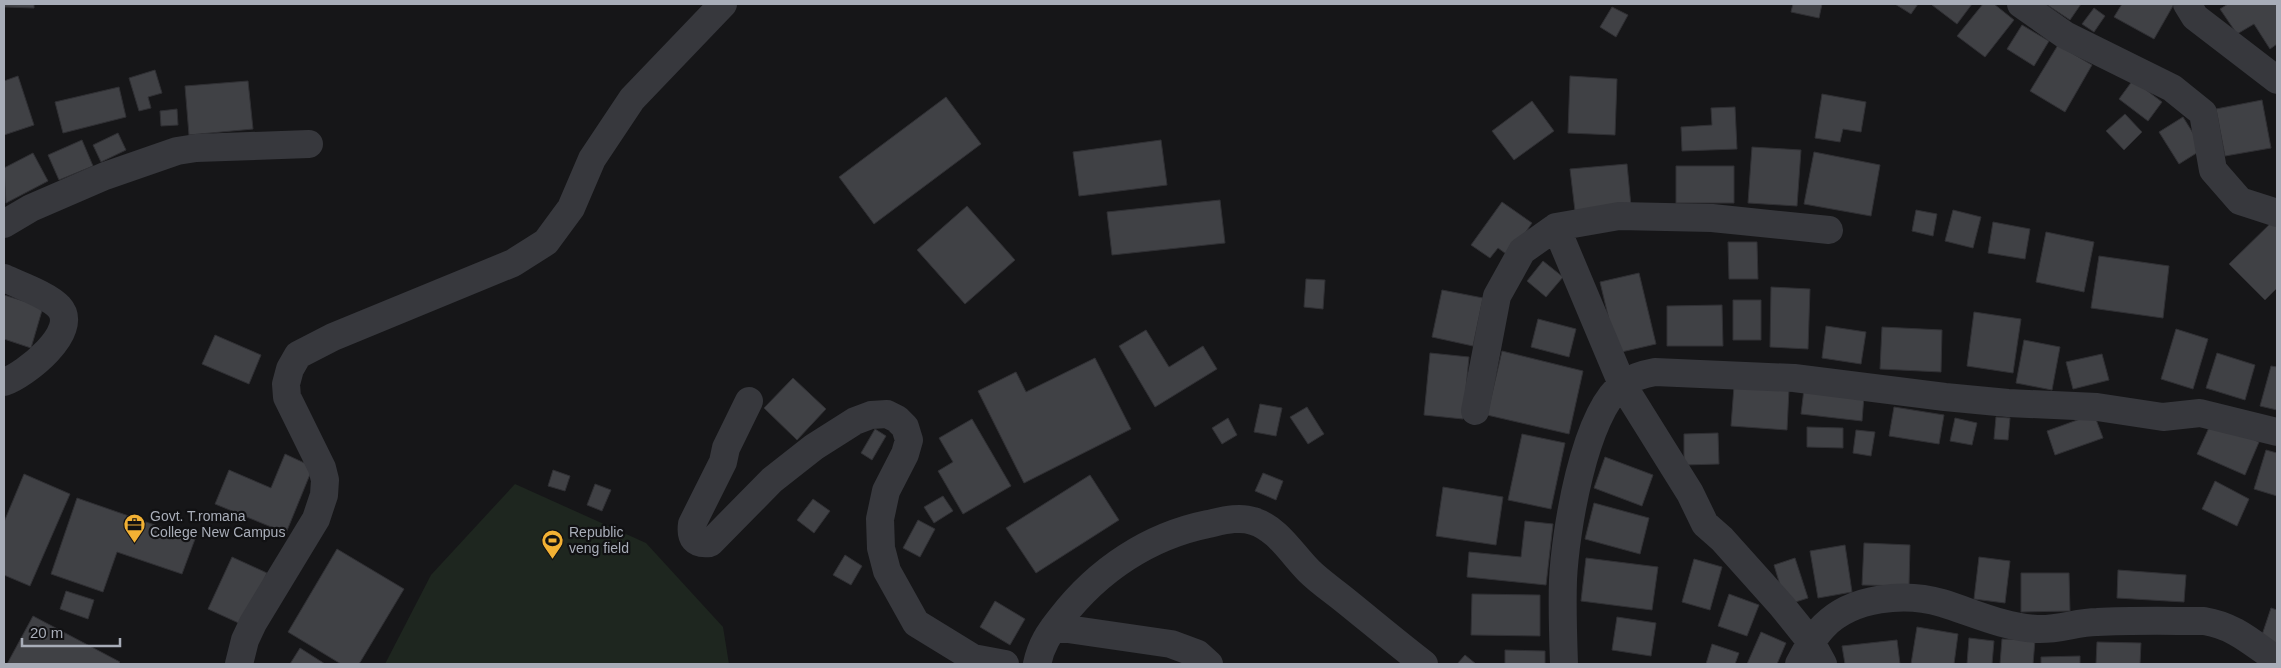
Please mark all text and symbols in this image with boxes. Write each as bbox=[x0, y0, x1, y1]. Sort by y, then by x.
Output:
place label: Govt. T.romana College New Campus bbox=[150, 508, 285, 540]
office icon: Govt. T.romana College New Campus bbox=[122, 512, 146, 543]
place label: Republic veng field bbox=[569, 524, 629, 556]
sports icon: Republic veng field bbox=[541, 528, 565, 559]
scale bar bbox=[22, 616, 120, 648]
text: 20 m bbox=[30, 624, 63, 641]

